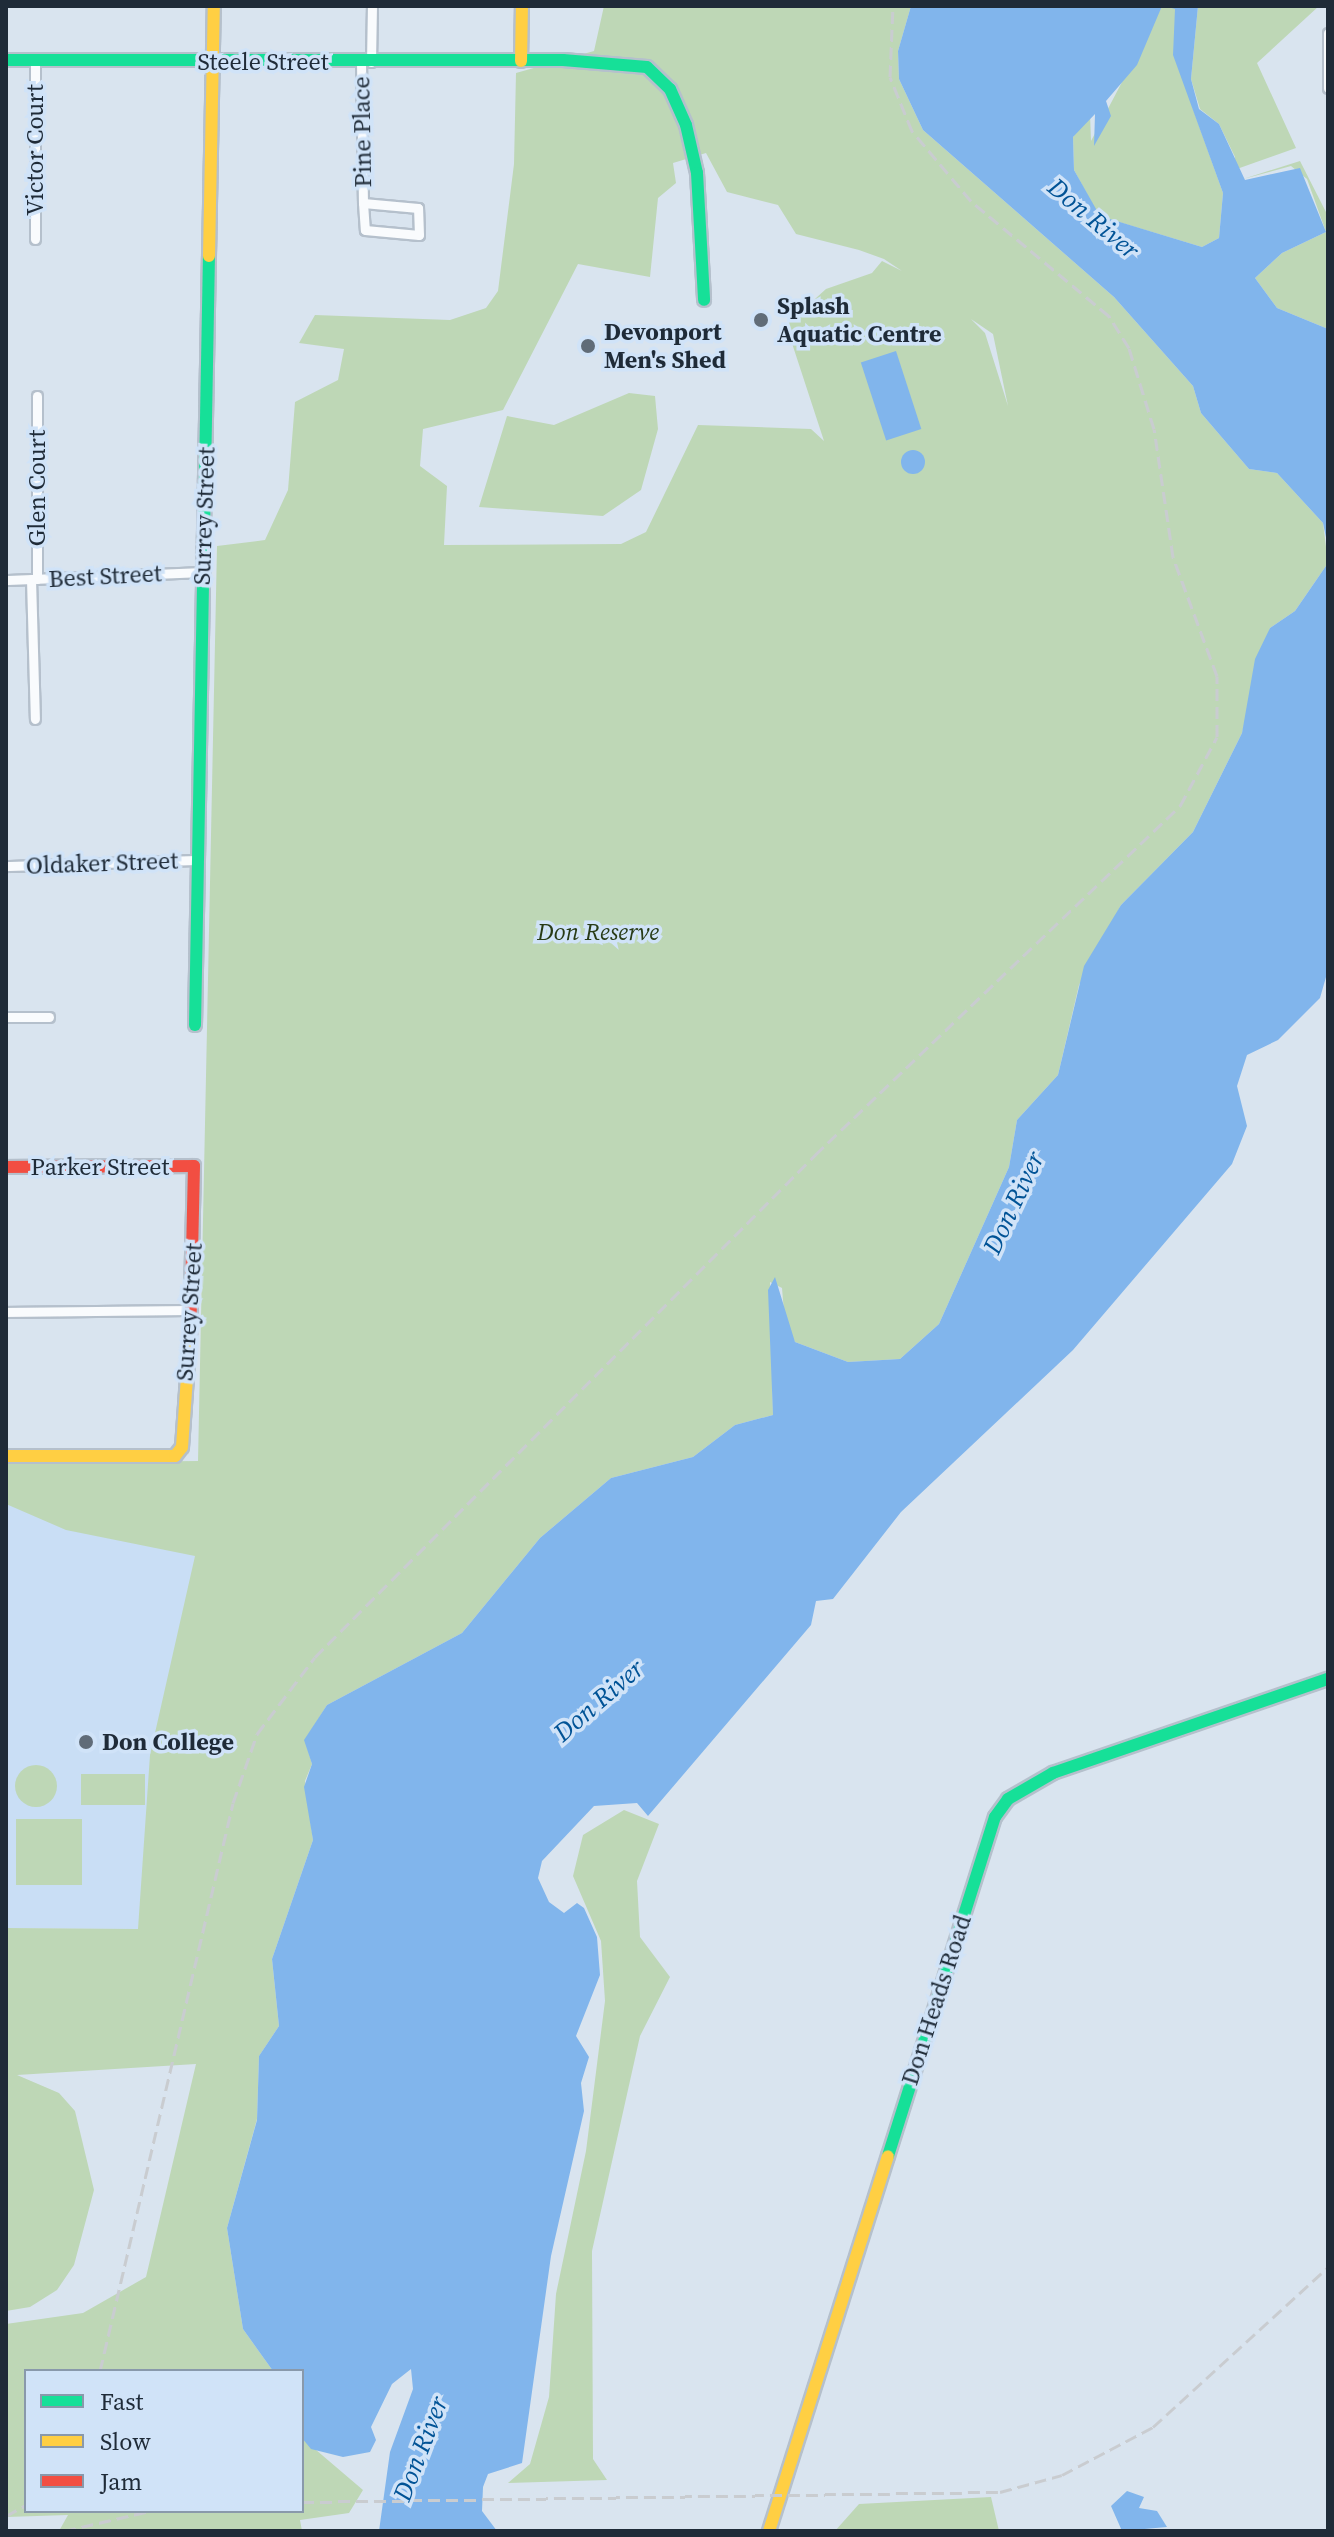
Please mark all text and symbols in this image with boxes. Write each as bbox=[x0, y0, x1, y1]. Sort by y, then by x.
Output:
street label: Steele Street bbox=[197, 48, 329, 76]
street label: Pine Place bbox=[347, 76, 377, 188]
street label: Victor Court bbox=[21, 84, 49, 216]
water label: Don River bbox=[1041, 172, 1145, 266]
place label: Splash Aquatic Centre bbox=[777, 292, 942, 348]
marker: Splash Aquatic Centre bbox=[752, 311, 770, 329]
place label: Devonport Men's Shed bbox=[604, 318, 726, 374]
marker: Devonport Men's Shed bbox=[579, 337, 597, 355]
street label: Glen Court bbox=[23, 430, 51, 546]
street label: Surrey Street bbox=[187, 447, 221, 585]
street label: Best Street bbox=[48, 559, 162, 593]
street label: Oldaker Street bbox=[25, 846, 179, 880]
park label: Don Reserve bbox=[537, 918, 659, 946]
water label: Don River bbox=[977, 1147, 1051, 1259]
street label: Parker Street bbox=[31, 1153, 169, 1181]
street label: Surrey Street bbox=[170, 1242, 208, 1382]
water label: Don River bbox=[548, 1653, 650, 1749]
place label: Don College bbox=[102, 1728, 234, 1756]
marker: Don College bbox=[77, 1733, 95, 1751]
street label: Don Heads Road bbox=[895, 1911, 977, 2089]
legend bbox=[24, 2369, 304, 2513]
text: Fast bbox=[100, 2385, 143, 2418]
water label: Don River bbox=[387, 2392, 455, 2506]
text: Slow bbox=[100, 2425, 151, 2458]
text: Jam bbox=[100, 2465, 142, 2498]

